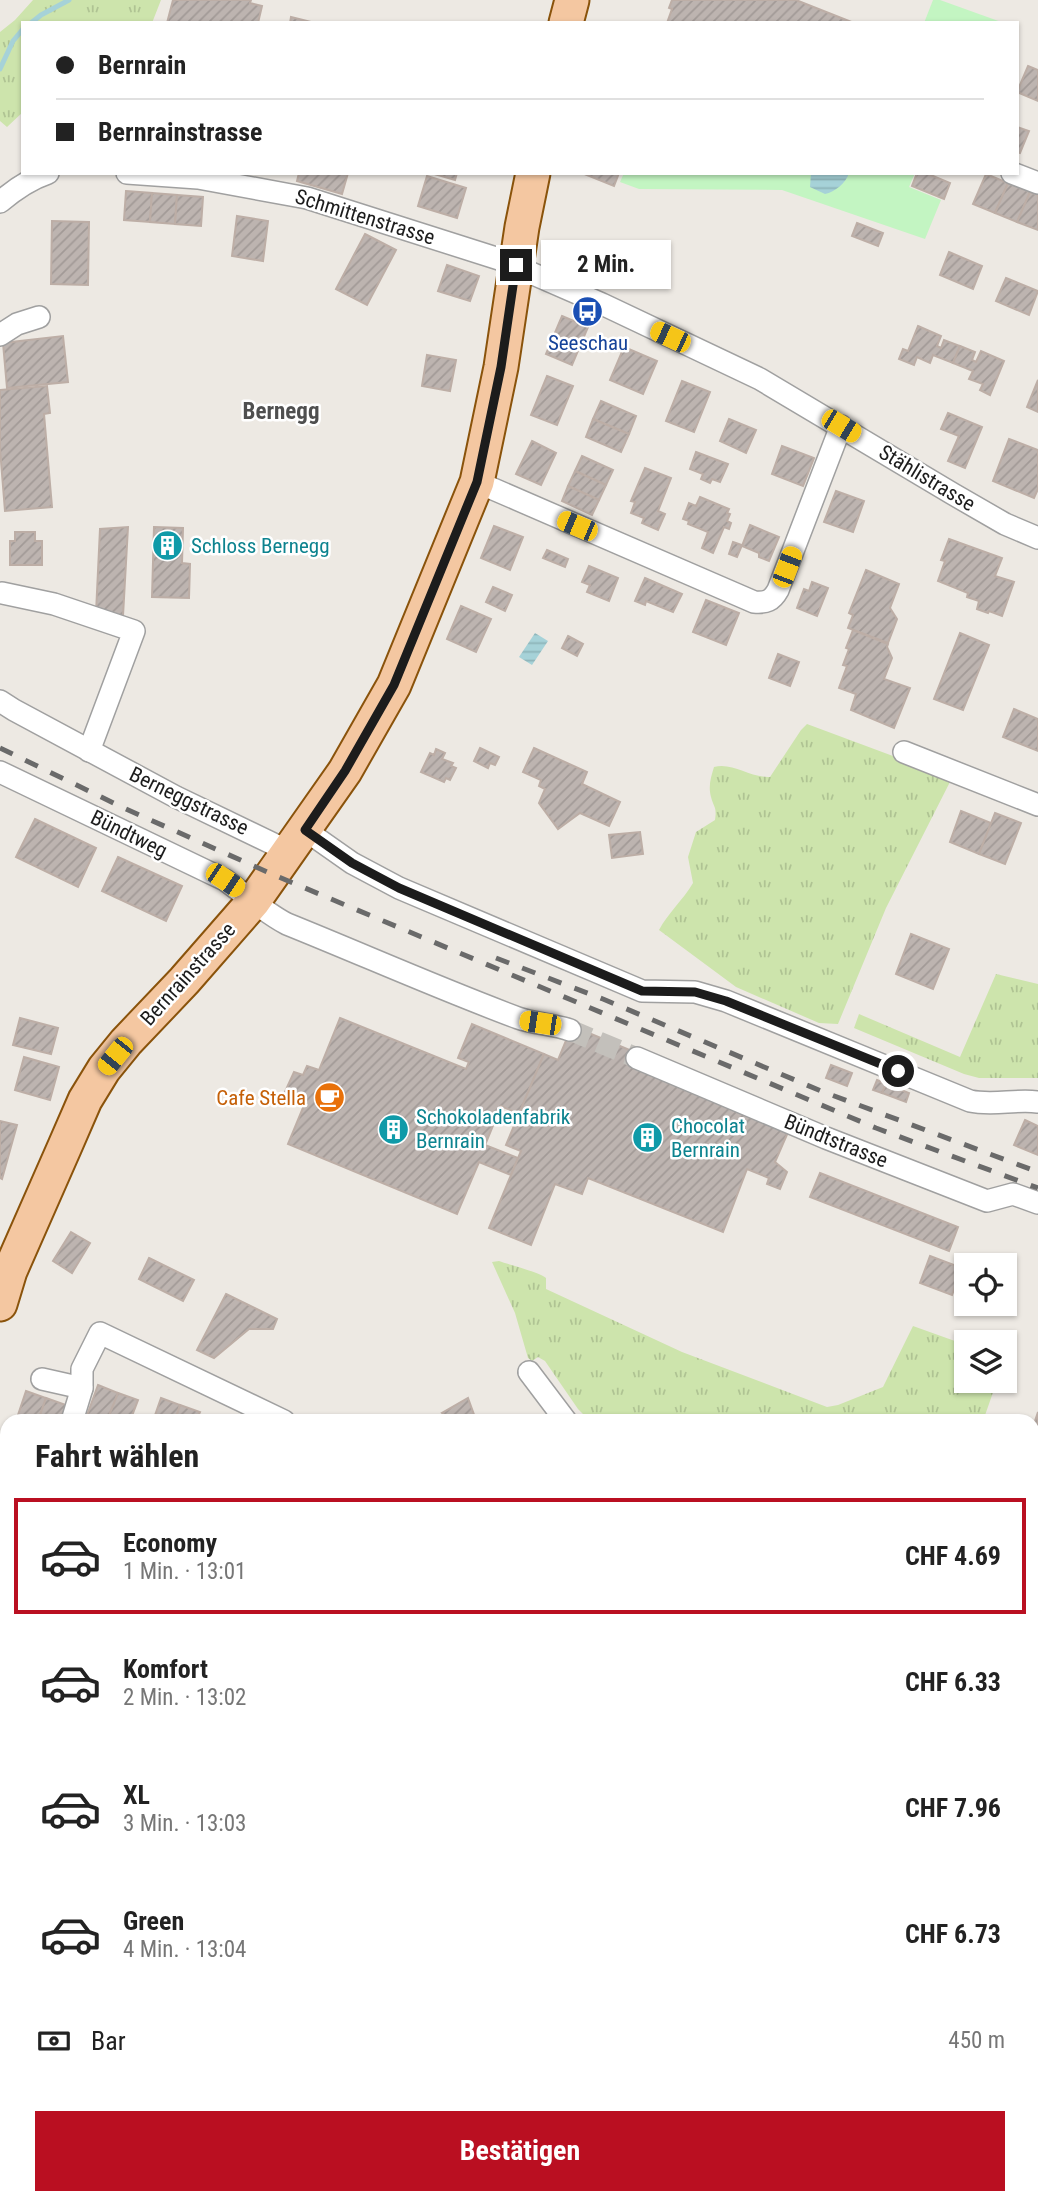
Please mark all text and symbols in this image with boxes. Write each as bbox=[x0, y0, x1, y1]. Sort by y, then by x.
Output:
text: Bernrain bbox=[98, 50, 186, 80]
text: Bernrainstrasse bbox=[98, 117, 263, 147]
street label: Schmittenstrasse bbox=[292, 184, 438, 250]
callout: 2 Min. bbox=[540, 240, 670, 290]
route end bbox=[500, 249, 532, 281]
text: 2 Min. bbox=[577, 251, 635, 278]
bus stop icon: Seeschau bbox=[571, 294, 605, 328]
car bbox=[647, 319, 694, 355]
place label: Seeschau bbox=[548, 331, 628, 355]
district label: Bernegg bbox=[242, 398, 320, 425]
car bbox=[818, 406, 865, 446]
street label: Stählistrasse bbox=[875, 440, 980, 516]
car bbox=[554, 508, 601, 544]
building icon: Schloss Bernegg bbox=[151, 529, 185, 563]
place label: Schloss Bernegg bbox=[191, 534, 330, 558]
car bbox=[770, 544, 805, 590]
street label: Berneggstrasse bbox=[126, 762, 252, 840]
street label: Bündtweg bbox=[87, 805, 171, 863]
car bbox=[202, 860, 249, 900]
street label: Bernrainstrasse bbox=[136, 918, 240, 1030]
car bbox=[518, 1009, 563, 1037]
car bbox=[94, 1033, 137, 1079]
route start bbox=[882, 1055, 914, 1087]
cafe icon: Cafe Stella bbox=[312, 1081, 346, 1115]
place label: Cafe Stella bbox=[216, 1086, 306, 1110]
place label: Schokoladenfabrik Bernrain bbox=[416, 1105, 571, 1153]
street label: Bündtstrasse bbox=[781, 1109, 891, 1173]
building icon: Schokoladenfabrik Bernrain bbox=[376, 1112, 410, 1146]
place label: Chocolat Bernrain bbox=[671, 1114, 745, 1162]
building icon: Chocolat Bernrain bbox=[631, 1121, 665, 1155]
map controls bbox=[954, 1253, 1017, 1393]
button: locate bbox=[954, 1253, 1017, 1316]
button: layers bbox=[954, 1330, 1017, 1393]
text: Fahrt wählen bbox=[35, 1437, 199, 1475]
icon: car bbox=[39, 1525, 102, 1588]
text: Economy bbox=[123, 1528, 217, 1558]
text: CHF 4.69 bbox=[905, 1541, 1001, 1571]
text: 1 Min. · 13:01 bbox=[123, 1558, 246, 1585]
icon: car bbox=[39, 1651, 102, 1714]
text: Komfort bbox=[123, 1654, 208, 1684]
text: CHF 6.33 bbox=[905, 1667, 1001, 1697]
text: 2 Min. · 13:02 bbox=[123, 1684, 246, 1711]
icon: car bbox=[39, 1777, 102, 1840]
text: XL bbox=[123, 1780, 150, 1810]
text: CHF 7.96 bbox=[905, 1793, 1001, 1823]
text: 3 Min. · 13:03 bbox=[123, 1810, 246, 1837]
icon: car bbox=[39, 1903, 102, 1966]
text: Green bbox=[123, 1906, 184, 1936]
text: CHF 6.73 bbox=[905, 1919, 1001, 1949]
text: 4 Min. · 13:04 bbox=[123, 1936, 246, 1963]
icon: cash bbox=[35, 2022, 73, 2060]
text: Bar bbox=[91, 2026, 126, 2056]
text: 450 m bbox=[948, 2027, 1005, 2054]
button: Bestätigen bbox=[35, 2111, 1005, 2191]

